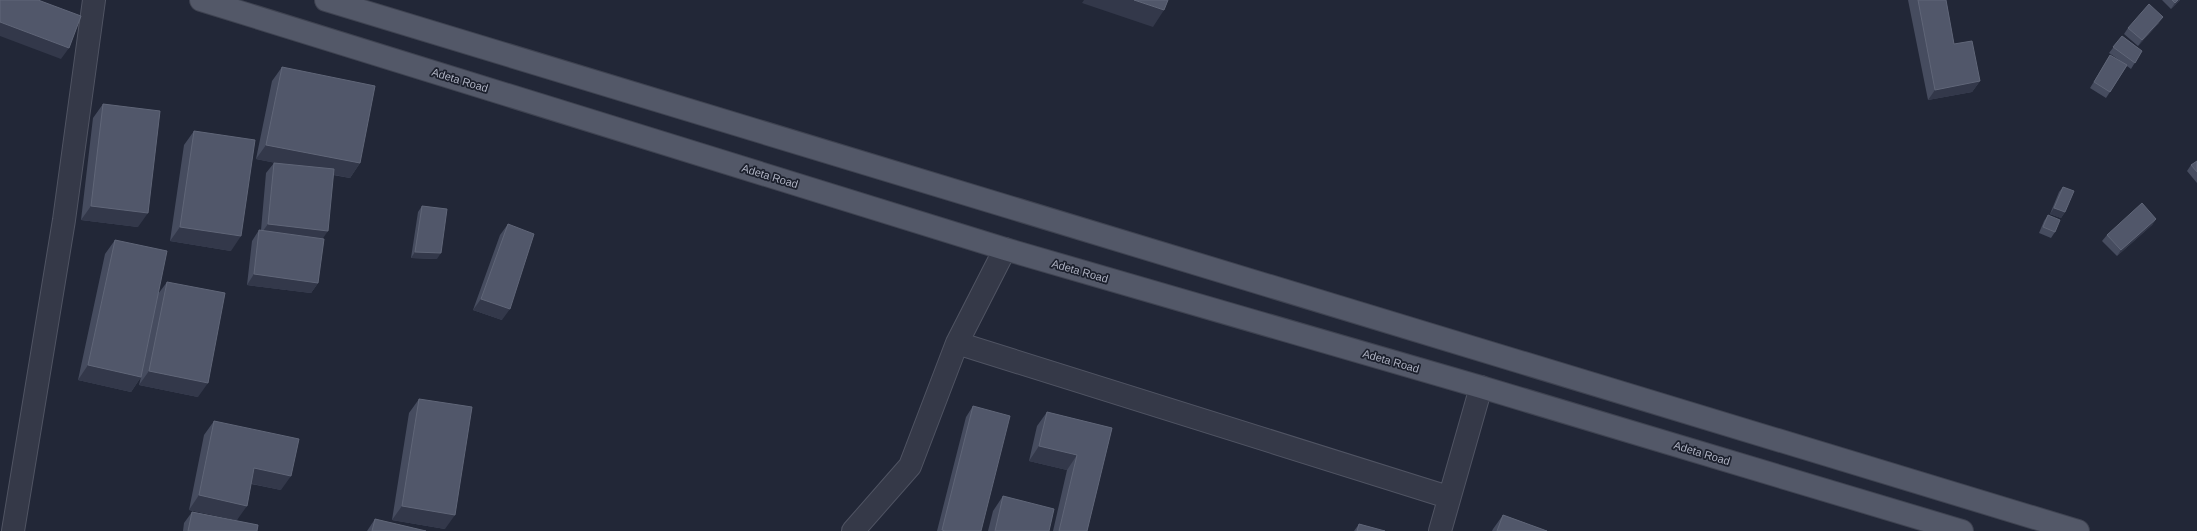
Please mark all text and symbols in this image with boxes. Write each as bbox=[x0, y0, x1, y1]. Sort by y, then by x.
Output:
street label: Adeta Road bbox=[430, 66, 490, 94]
street label: Adeta Road bbox=[740, 162, 800, 190]
street label: Adeta Road bbox=[1050, 257, 1110, 285]
street label: Adeta Road bbox=[1361, 347, 1421, 375]
street label: Adeta Road bbox=[1672, 439, 1732, 467]

